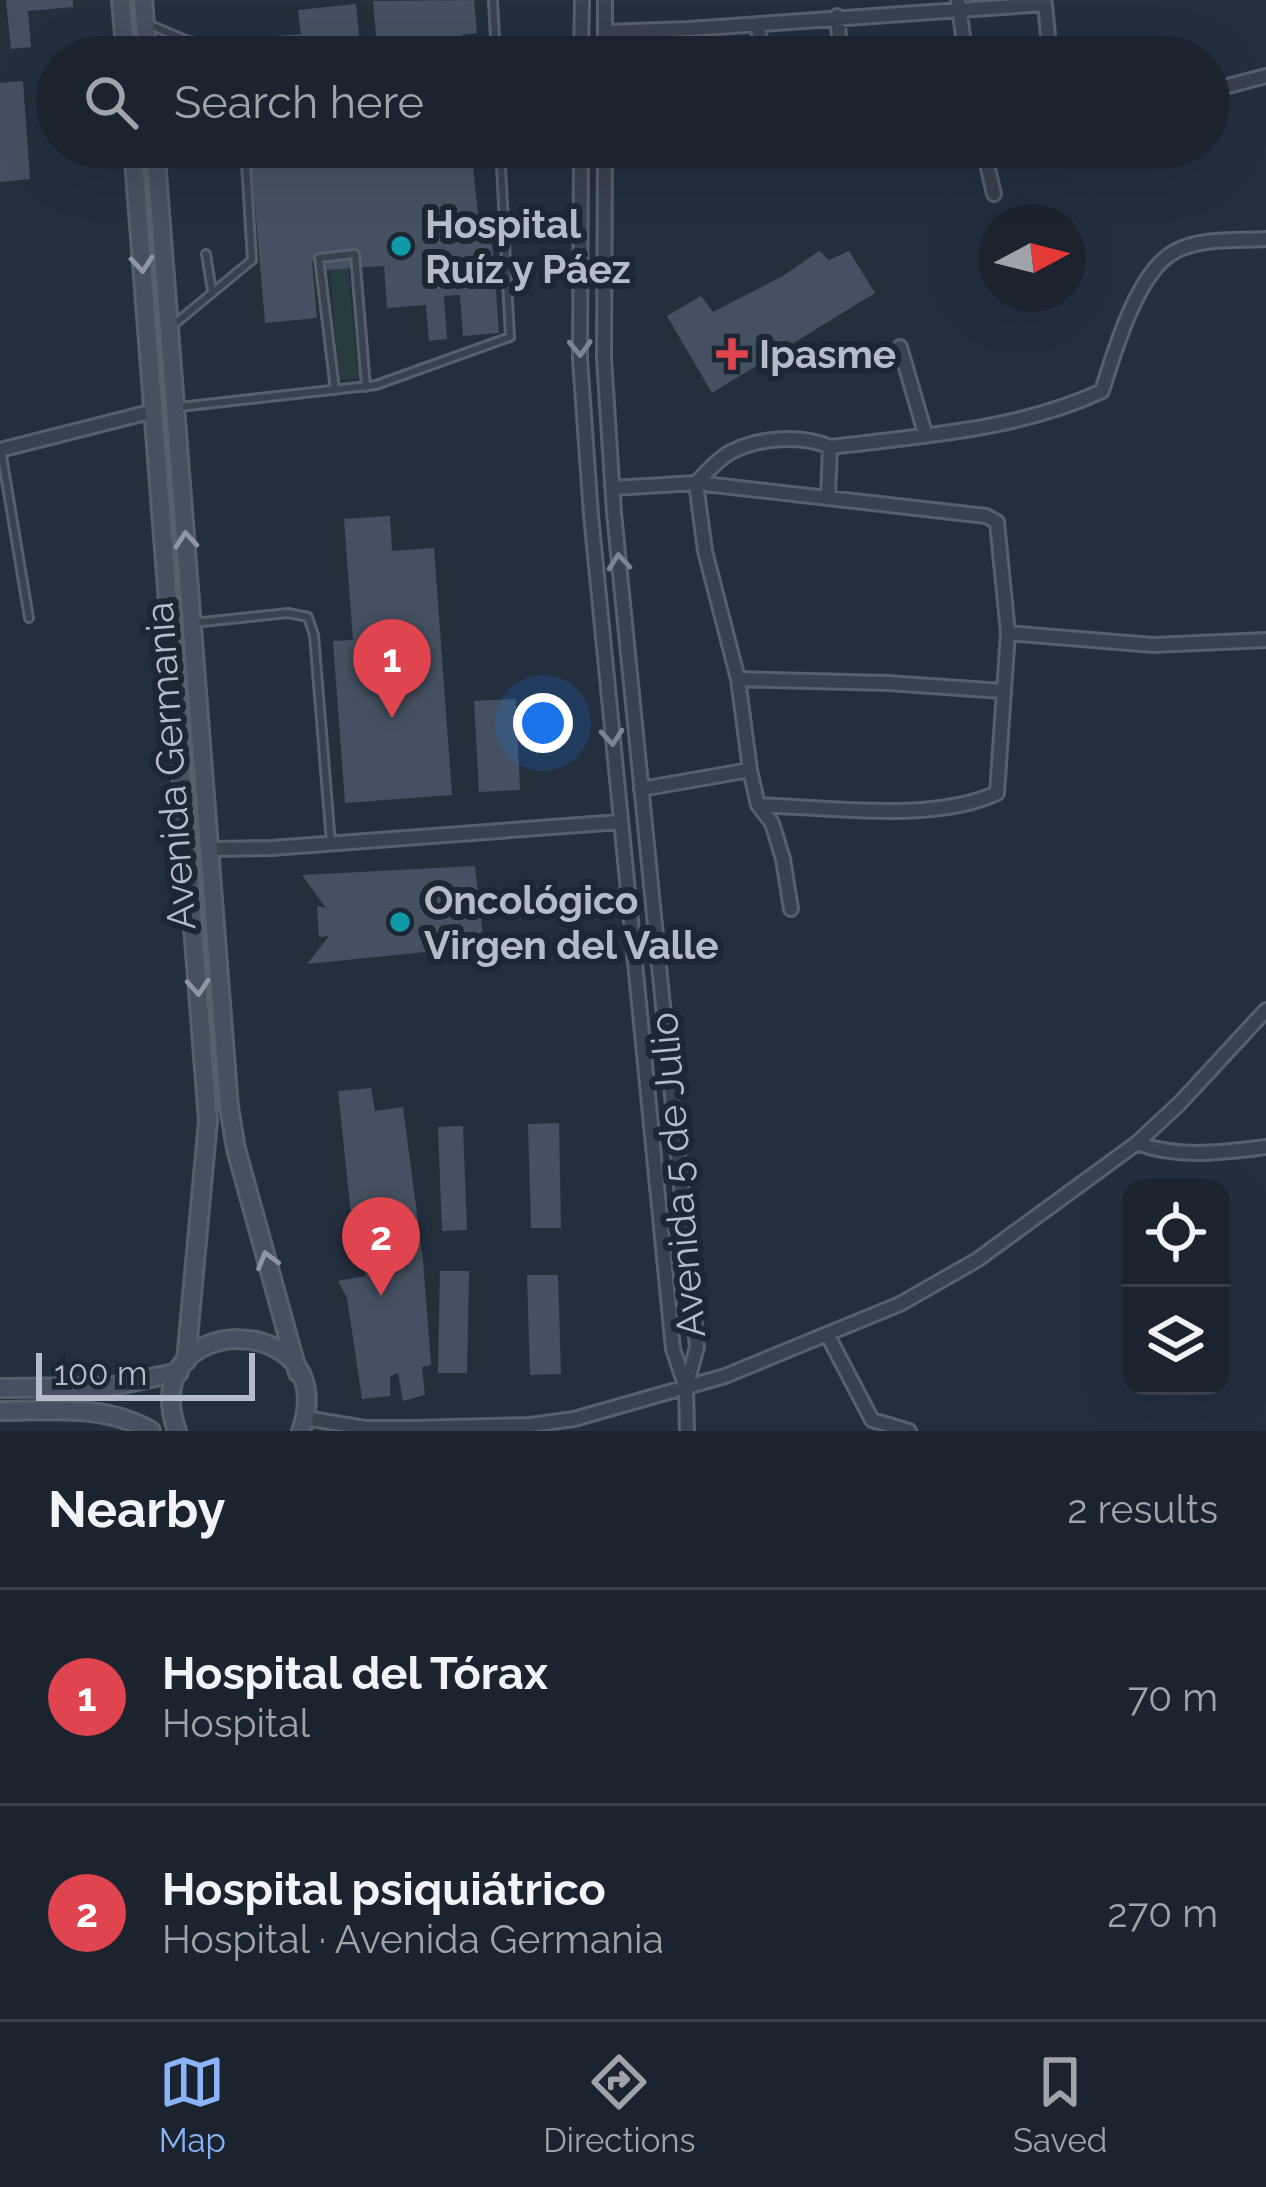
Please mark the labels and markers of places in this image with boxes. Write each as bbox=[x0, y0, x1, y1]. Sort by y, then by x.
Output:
place label: Hospital Ruíz y Páez bbox=[425, 201, 631, 292]
marker: Hospital Ruíz y Páez bbox=[388, 233, 414, 259]
place label: Ipasme bbox=[759, 331, 896, 377]
marker: Ipasme bbox=[716, 338, 748, 370]
pin: 1 bbox=[353, 619, 431, 718]
place label: Oncológico Virgen del Valle bbox=[424, 877, 719, 968]
marker: Oncológico Virgen del Valle bbox=[387, 909, 413, 935]
pin: 2 bbox=[342, 1197, 420, 1296]

